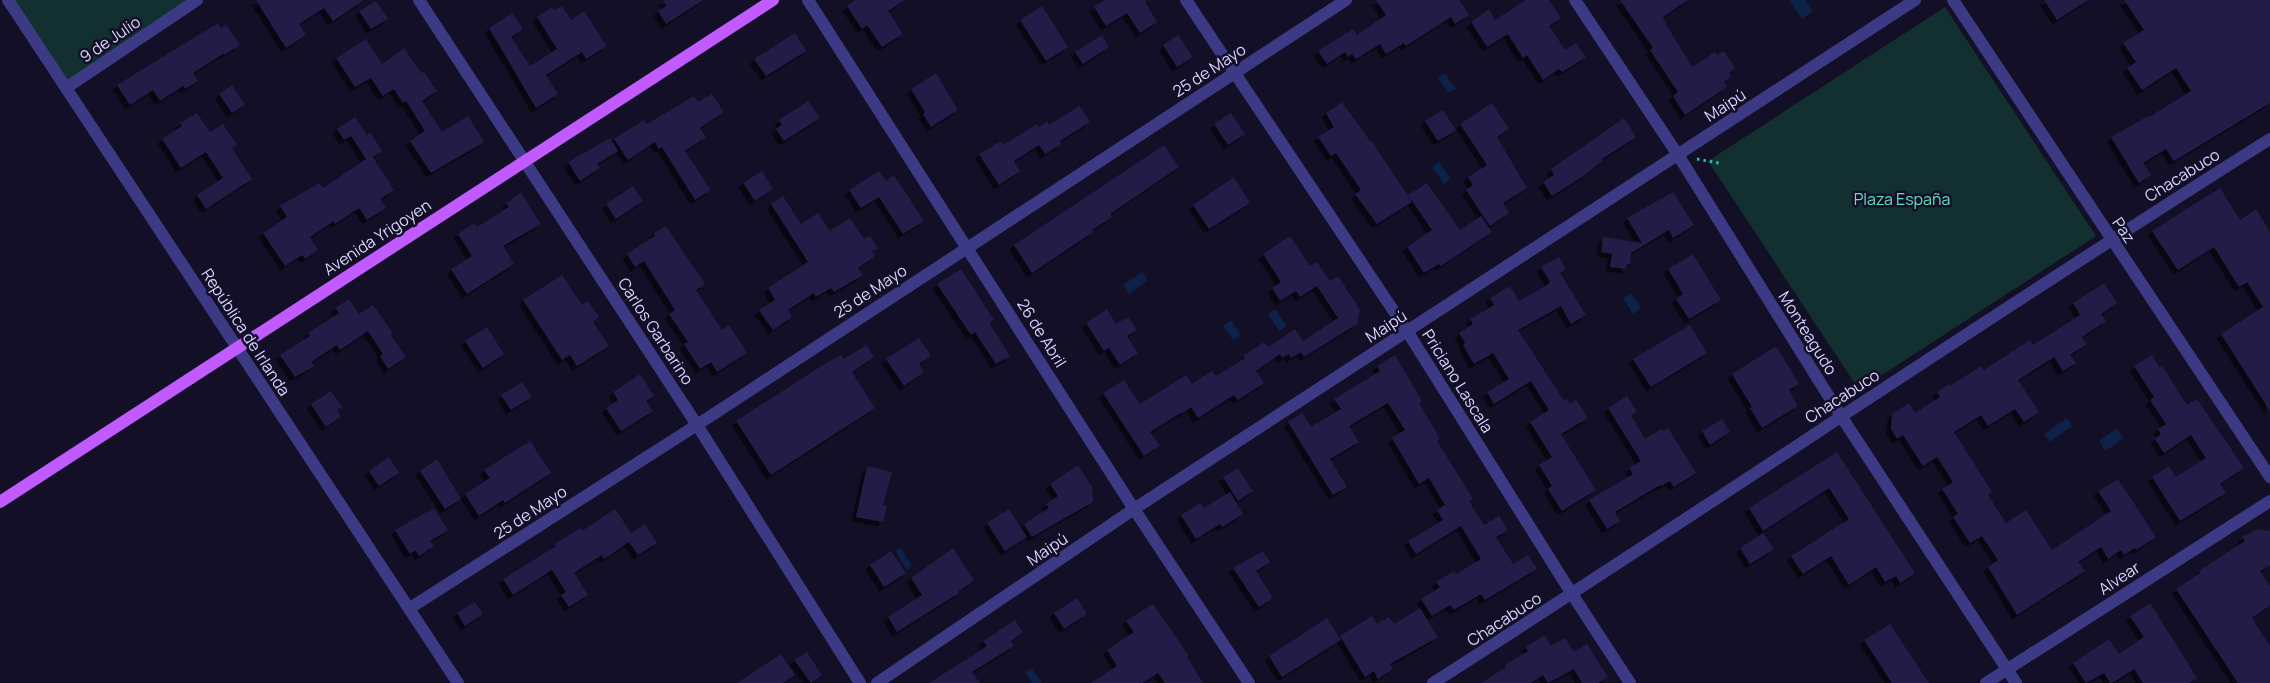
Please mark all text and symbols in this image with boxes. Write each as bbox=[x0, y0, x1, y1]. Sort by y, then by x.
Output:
street label: 9 de Julio bbox=[75, 11, 145, 67]
street label: 25 de Mayo bbox=[1168, 38, 1250, 102]
street label: Maipú bbox=[1700, 84, 1750, 126]
street label: Chacabuco bbox=[2140, 143, 2224, 207]
park label: Plaza España bbox=[1854, 188, 1950, 210]
street label: Avenida Yrigoyen bbox=[319, 194, 435, 280]
street label: Paz bbox=[2107, 213, 2141, 247]
street label: 25 de Mayo bbox=[829, 259, 911, 323]
street label: República de Irlanda bbox=[196, 264, 296, 400]
street label: Carlos Garbarino bbox=[613, 273, 699, 389]
street label: Monteagudo bbox=[1774, 287, 1842, 379]
street label: 26 de Abril bbox=[1012, 294, 1072, 372]
street label: Maipú bbox=[1361, 305, 1411, 347]
street label: Priciano Lascala bbox=[1417, 325, 1499, 437]
street label: Chacabuco bbox=[1801, 364, 1883, 428]
street label: 25 de Mayo bbox=[489, 480, 571, 544]
street label: Maipú bbox=[1022, 527, 1072, 571]
street label: Alvear bbox=[2094, 556, 2144, 600]
street label: Chacabuco bbox=[1463, 587, 1545, 651]

